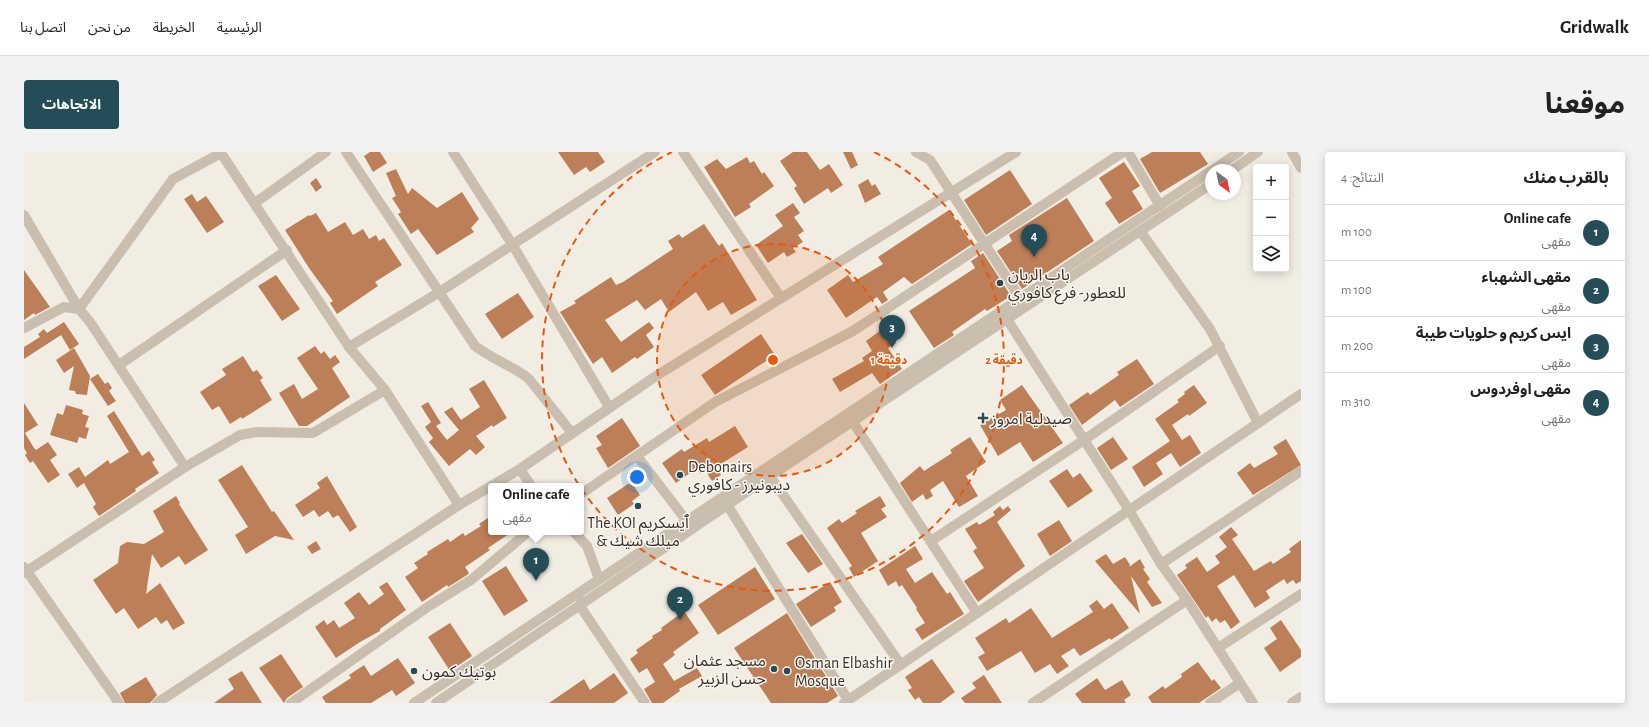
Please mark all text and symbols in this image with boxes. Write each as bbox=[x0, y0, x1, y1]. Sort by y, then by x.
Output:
text: Gridwalk bbox=[1560, 18, 1629, 37]
text: اتصل بنا bbox=[20, 21, 66, 35]
text: من نحن bbox=[88, 21, 131, 35]
text: الخريطة bbox=[153, 21, 195, 35]
text: الرئيسية bbox=[217, 21, 262, 35]
button: الاتجاهات bbox=[24, 80, 119, 129]
text: موقعنا bbox=[1545, 91, 1625, 119]
north arrow bbox=[1205, 164, 1241, 200]
map controls bbox=[1253, 164, 1289, 272]
button: + bbox=[1253, 164, 1289, 200]
text: بالقرب منك bbox=[1524, 169, 1609, 186]
text: النتائج: 4 bbox=[1341, 172, 1384, 185]
button: − bbox=[1253, 200, 1289, 236]
text: Online cafe bbox=[1504, 211, 1571, 226]
pin: 4 bbox=[1021, 224, 1047, 257]
text: 100 m bbox=[1341, 226, 1372, 239]
text: 1 bbox=[1594, 226, 1598, 239]
button: layers bbox=[1253, 236, 1289, 272]
text: مقهى bbox=[1542, 236, 1571, 249]
place label: باب الريان للعطور- فرع كافوري bbox=[1008, 267, 1126, 305]
text: مقهى الشهباء bbox=[1482, 270, 1571, 285]
marker: باب الريان للعطور- فرع كافوري bbox=[995, 278, 1005, 288]
text: 100 m bbox=[1341, 284, 1372, 297]
text: 2 bbox=[1593, 284, 1599, 297]
text: مقهى bbox=[1542, 301, 1571, 314]
pin: 3 bbox=[879, 315, 905, 348]
text: ايس كريم و حلويات طيبة bbox=[1416, 326, 1571, 341]
text: 200 m bbox=[1341, 340, 1373, 353]
text: 3 bbox=[1593, 340, 1599, 353]
centre of rings bbox=[766, 353, 780, 367]
text: 1 دقيقة bbox=[871, 353, 907, 367]
text: 2 دقيقة bbox=[985, 353, 1023, 367]
text: مقهى bbox=[1542, 357, 1571, 370]
text: مقهى اوفردوس bbox=[1470, 382, 1571, 397]
text: 310 m bbox=[1341, 396, 1370, 409]
text: 4 bbox=[1593, 396, 1599, 409]
place label: صيدلية امروز bbox=[990, 411, 1072, 428]
marker: صيدلية امروز bbox=[978, 413, 988, 423]
text: مقهى bbox=[1542, 413, 1571, 426]
place label: Debonairs ديبونيرز - كافوري bbox=[688, 459, 790, 497]
your location bbox=[627, 467, 647, 487]
marker: Debonairs ديبونيرز - كافوري bbox=[675, 470, 685, 480]
popup bbox=[488, 483, 584, 535]
text: Online cafe bbox=[502, 487, 570, 502]
marker: The KOI ٱيسكريم & ميلك شيك bbox=[633, 501, 643, 511]
text: مقهى bbox=[502, 512, 532, 525]
place label: The KOI ٱيسكريم & ميلك شيك bbox=[587, 514, 690, 549]
pin: 1 bbox=[523, 548, 549, 581]
pin: 2 bbox=[667, 587, 693, 620]
place label: مسجد عثمان حسن الزبير bbox=[684, 653, 766, 688]
place label: Osman Elbashir Mosque bbox=[795, 655, 893, 689]
place label: بوتيك كمون bbox=[422, 664, 496, 681]
marker: مسجد عثمان حسن الزبير bbox=[769, 664, 779, 674]
marker: بوتيك كمون bbox=[409, 666, 419, 676]
marker: Osman Elbashir Mosque bbox=[782, 666, 792, 676]

